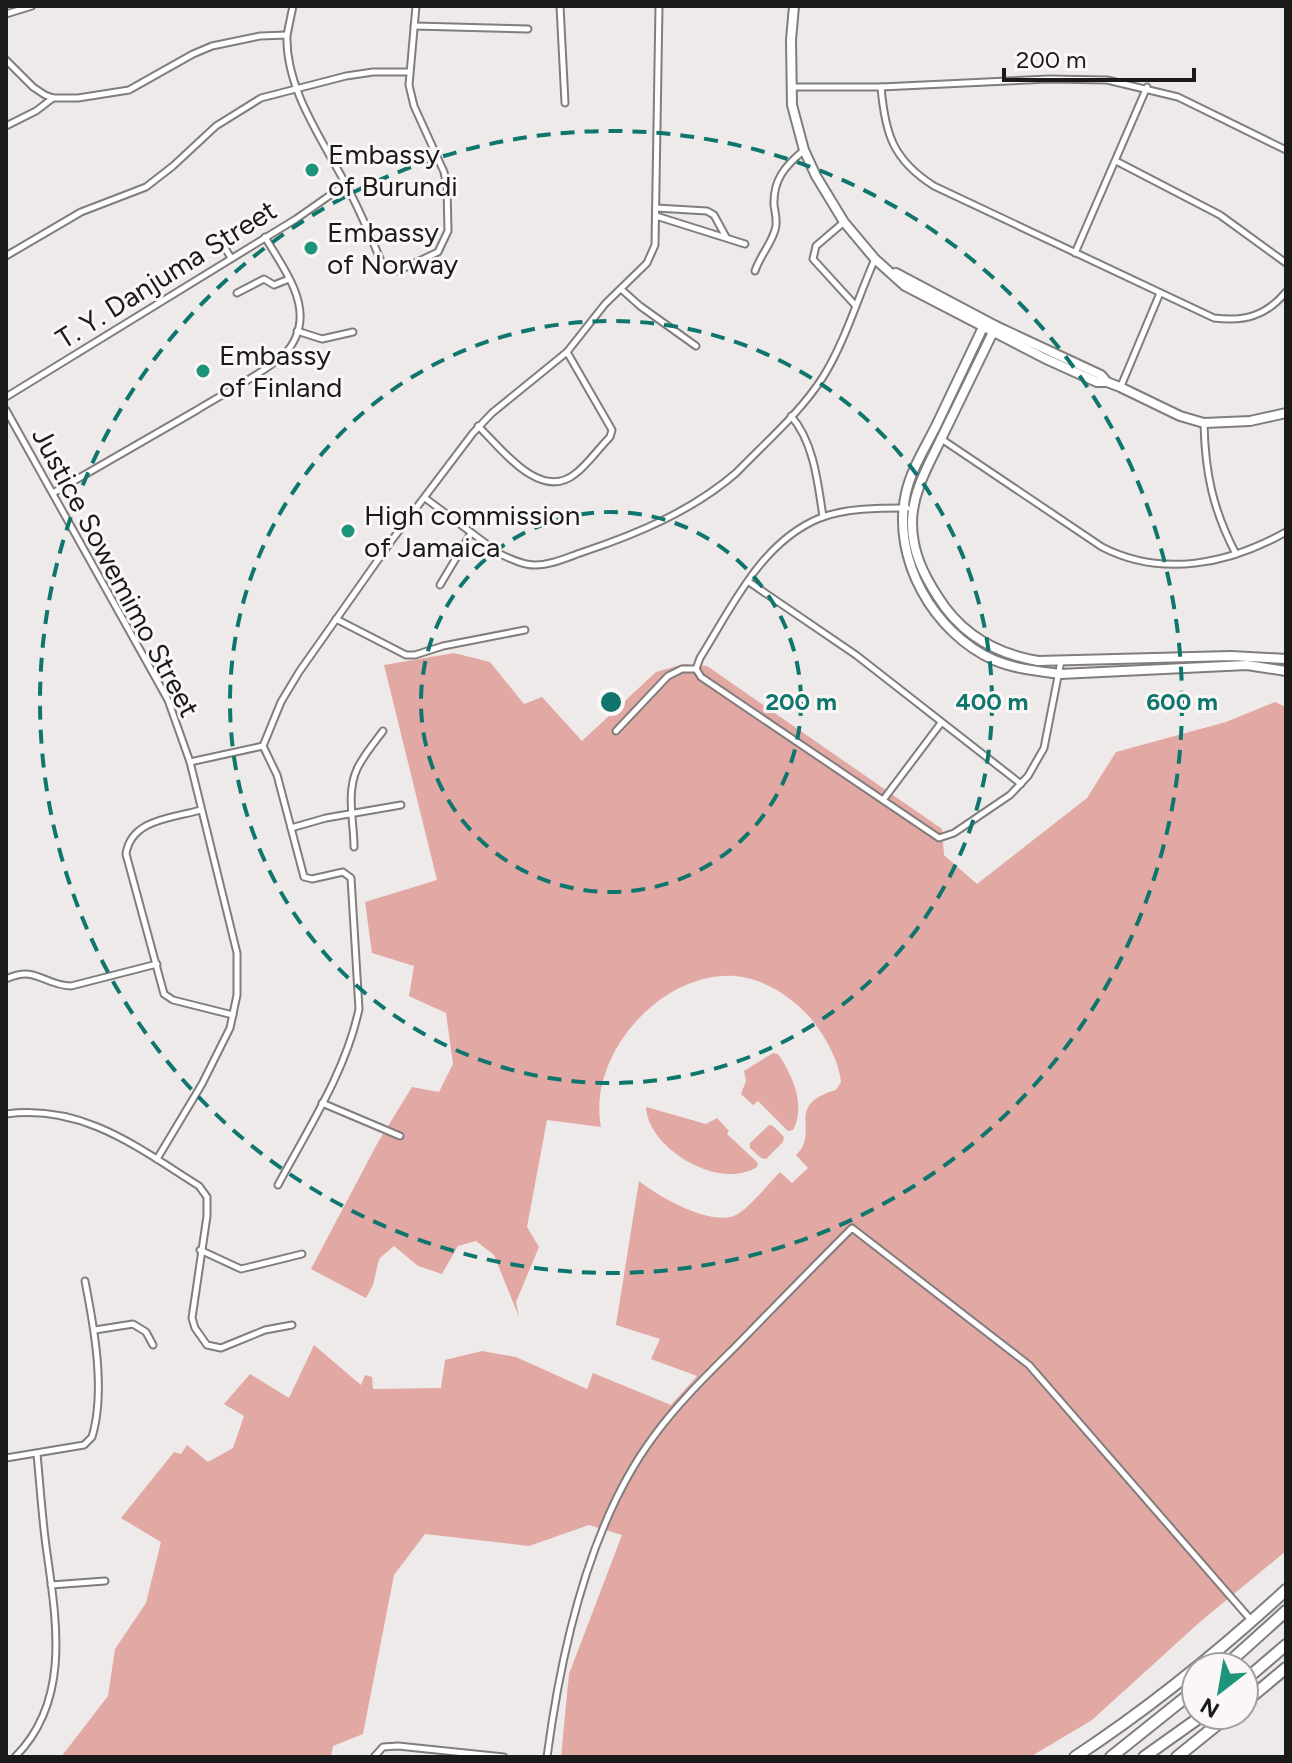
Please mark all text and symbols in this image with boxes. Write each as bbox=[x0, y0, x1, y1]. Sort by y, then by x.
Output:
scale bar bbox=[1004, 32, 1194, 82]
text: 200 m bbox=[1016, 45, 1087, 74]
place label: Embassy of Burundi bbox=[328, 137, 458, 203]
marker: Embassy of Burundi bbox=[303, 161, 321, 179]
street label: T. Y. Danjuma Street bbox=[49, 192, 283, 356]
place label: Embassy of Norway bbox=[327, 215, 459, 281]
marker: Embassy of Norway bbox=[302, 239, 320, 257]
place label: Embassy of Finland bbox=[219, 338, 342, 404]
marker: Embassy of Finland bbox=[194, 362, 212, 380]
street label: Justice Sowemimo Street bbox=[25, 421, 207, 723]
place label: High commission of Jamaica bbox=[364, 498, 581, 564]
marker: High commission of Jamaica bbox=[339, 522, 357, 540]
text: 200 m bbox=[765, 687, 837, 716]
text: 400 m bbox=[956, 687, 1028, 716]
text: 600 m bbox=[1146, 687, 1218, 716]
centre of rings bbox=[597, 688, 625, 716]
north arrow bbox=[1180, 1651, 1260, 1731]
text: N bbox=[1196, 1692, 1224, 1724]

